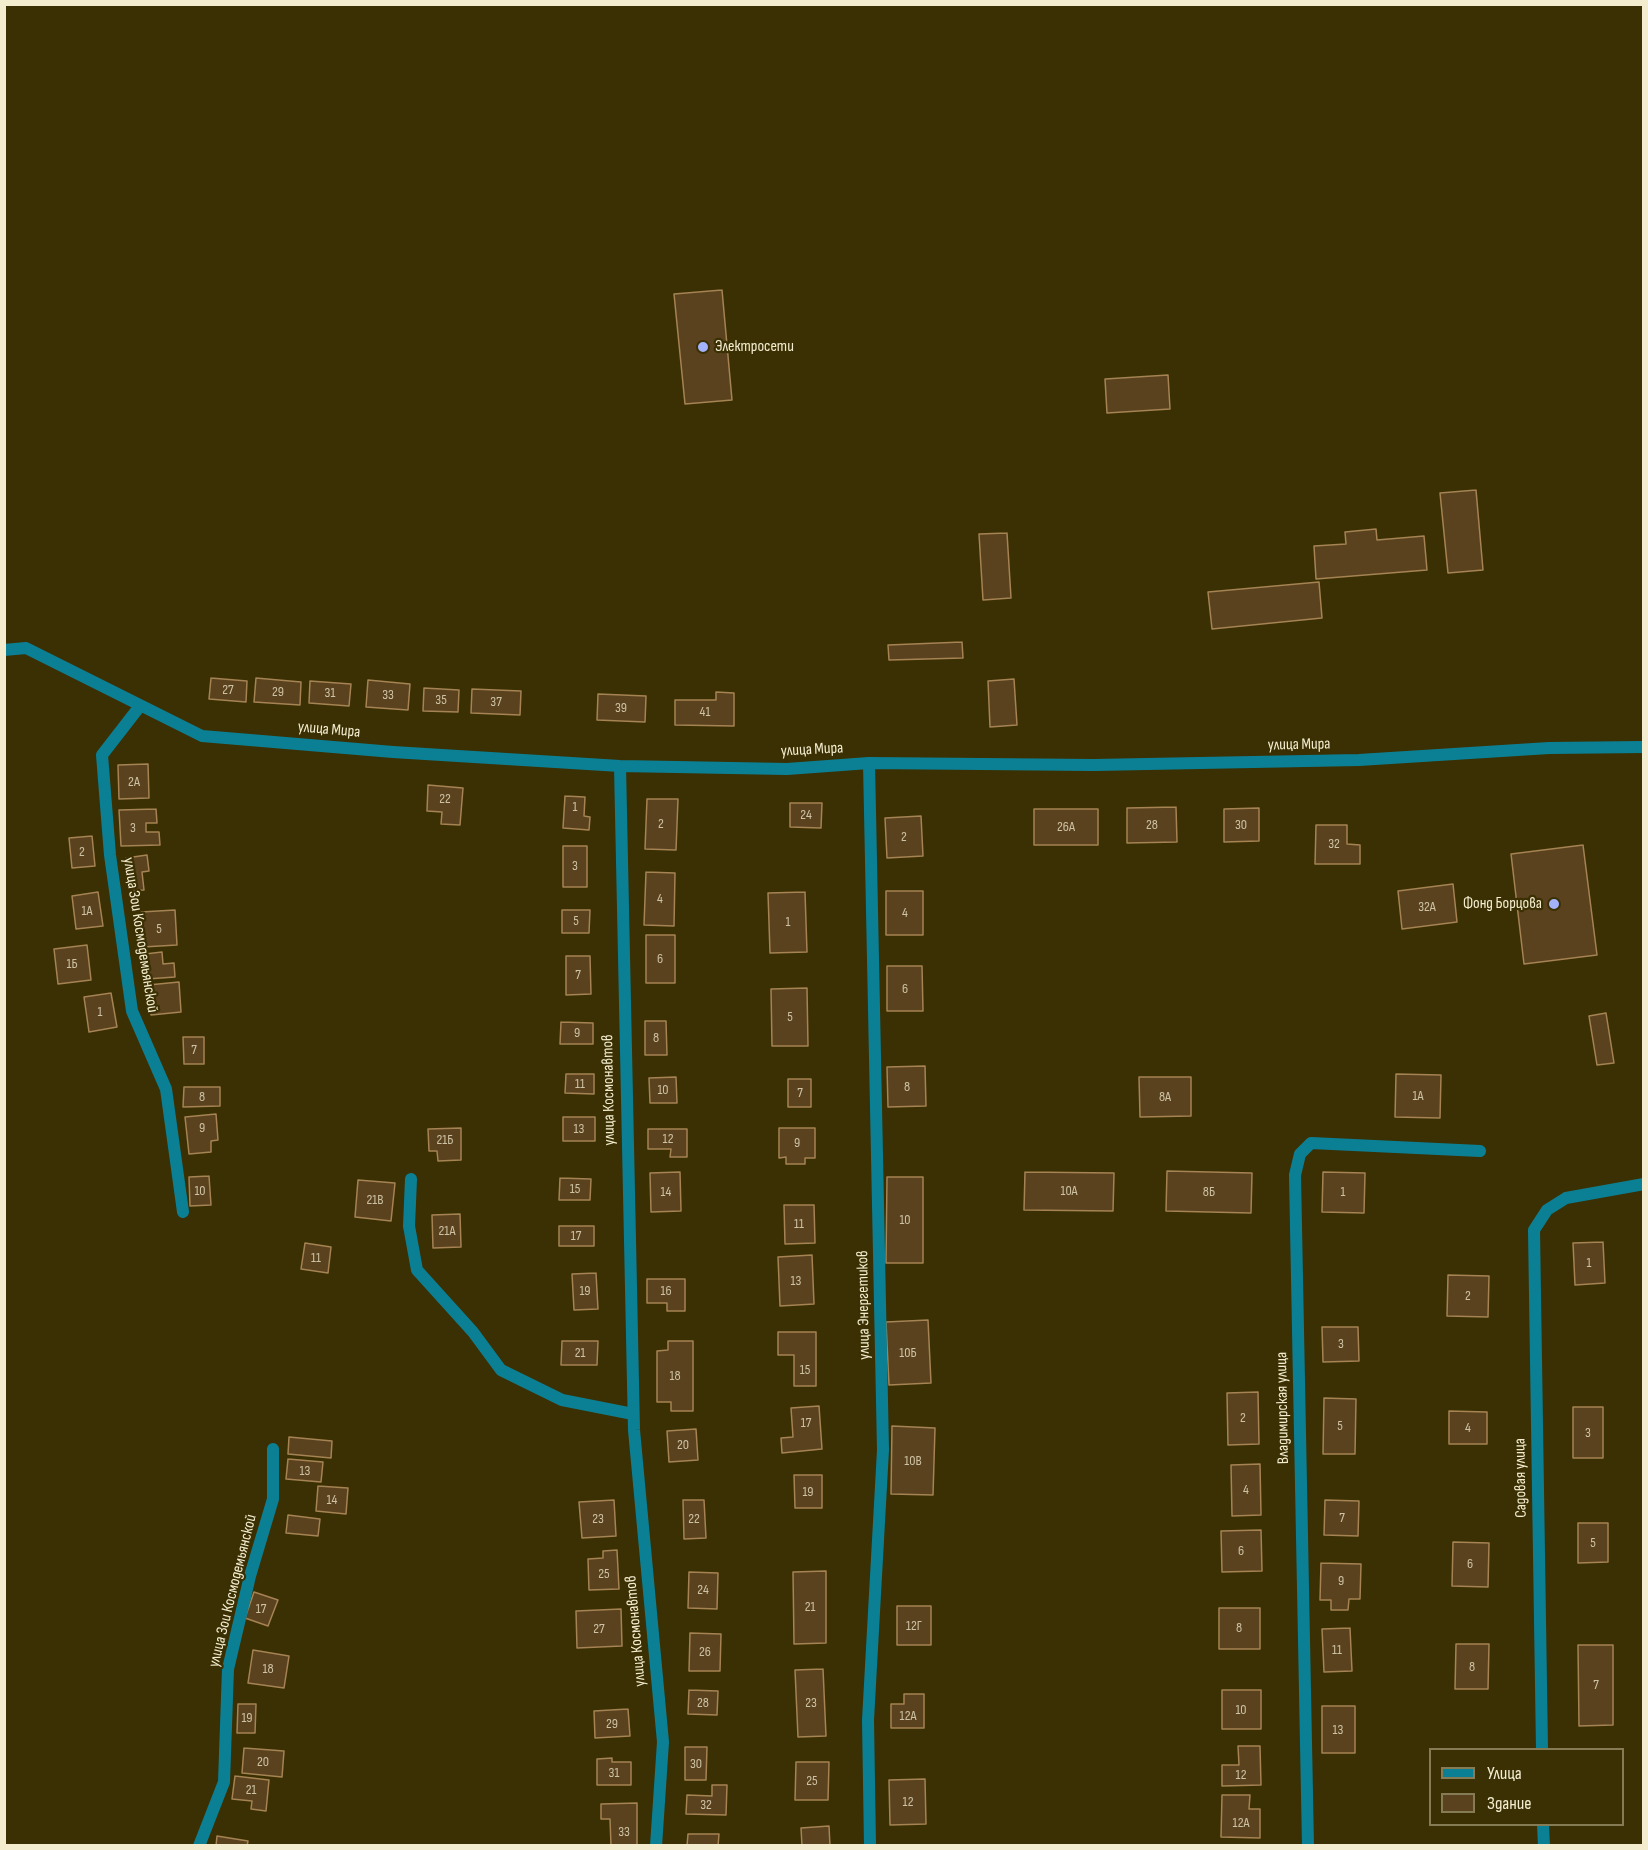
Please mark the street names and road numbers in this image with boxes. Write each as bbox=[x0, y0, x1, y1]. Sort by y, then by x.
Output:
street label: улица Мира bbox=[297, 718, 361, 742]
street label: улица Мира bbox=[1267, 735, 1331, 755]
street label: улица Мира bbox=[780, 739, 844, 761]
street label: улица Зои Космодемьянской bbox=[118, 856, 162, 1014]
street label: улица Космонавтов bbox=[598, 1034, 620, 1146]
street label: улица Энергетиков bbox=[853, 1250, 875, 1360]
street label: Владимирская улица bbox=[1272, 1352, 1294, 1464]
street label: Садовая улица bbox=[1511, 1438, 1531, 1518]
street label: улица Зои Космодемьянской bbox=[205, 1513, 261, 1669]
street label: улица Космонавтов bbox=[622, 1575, 650, 1687]

